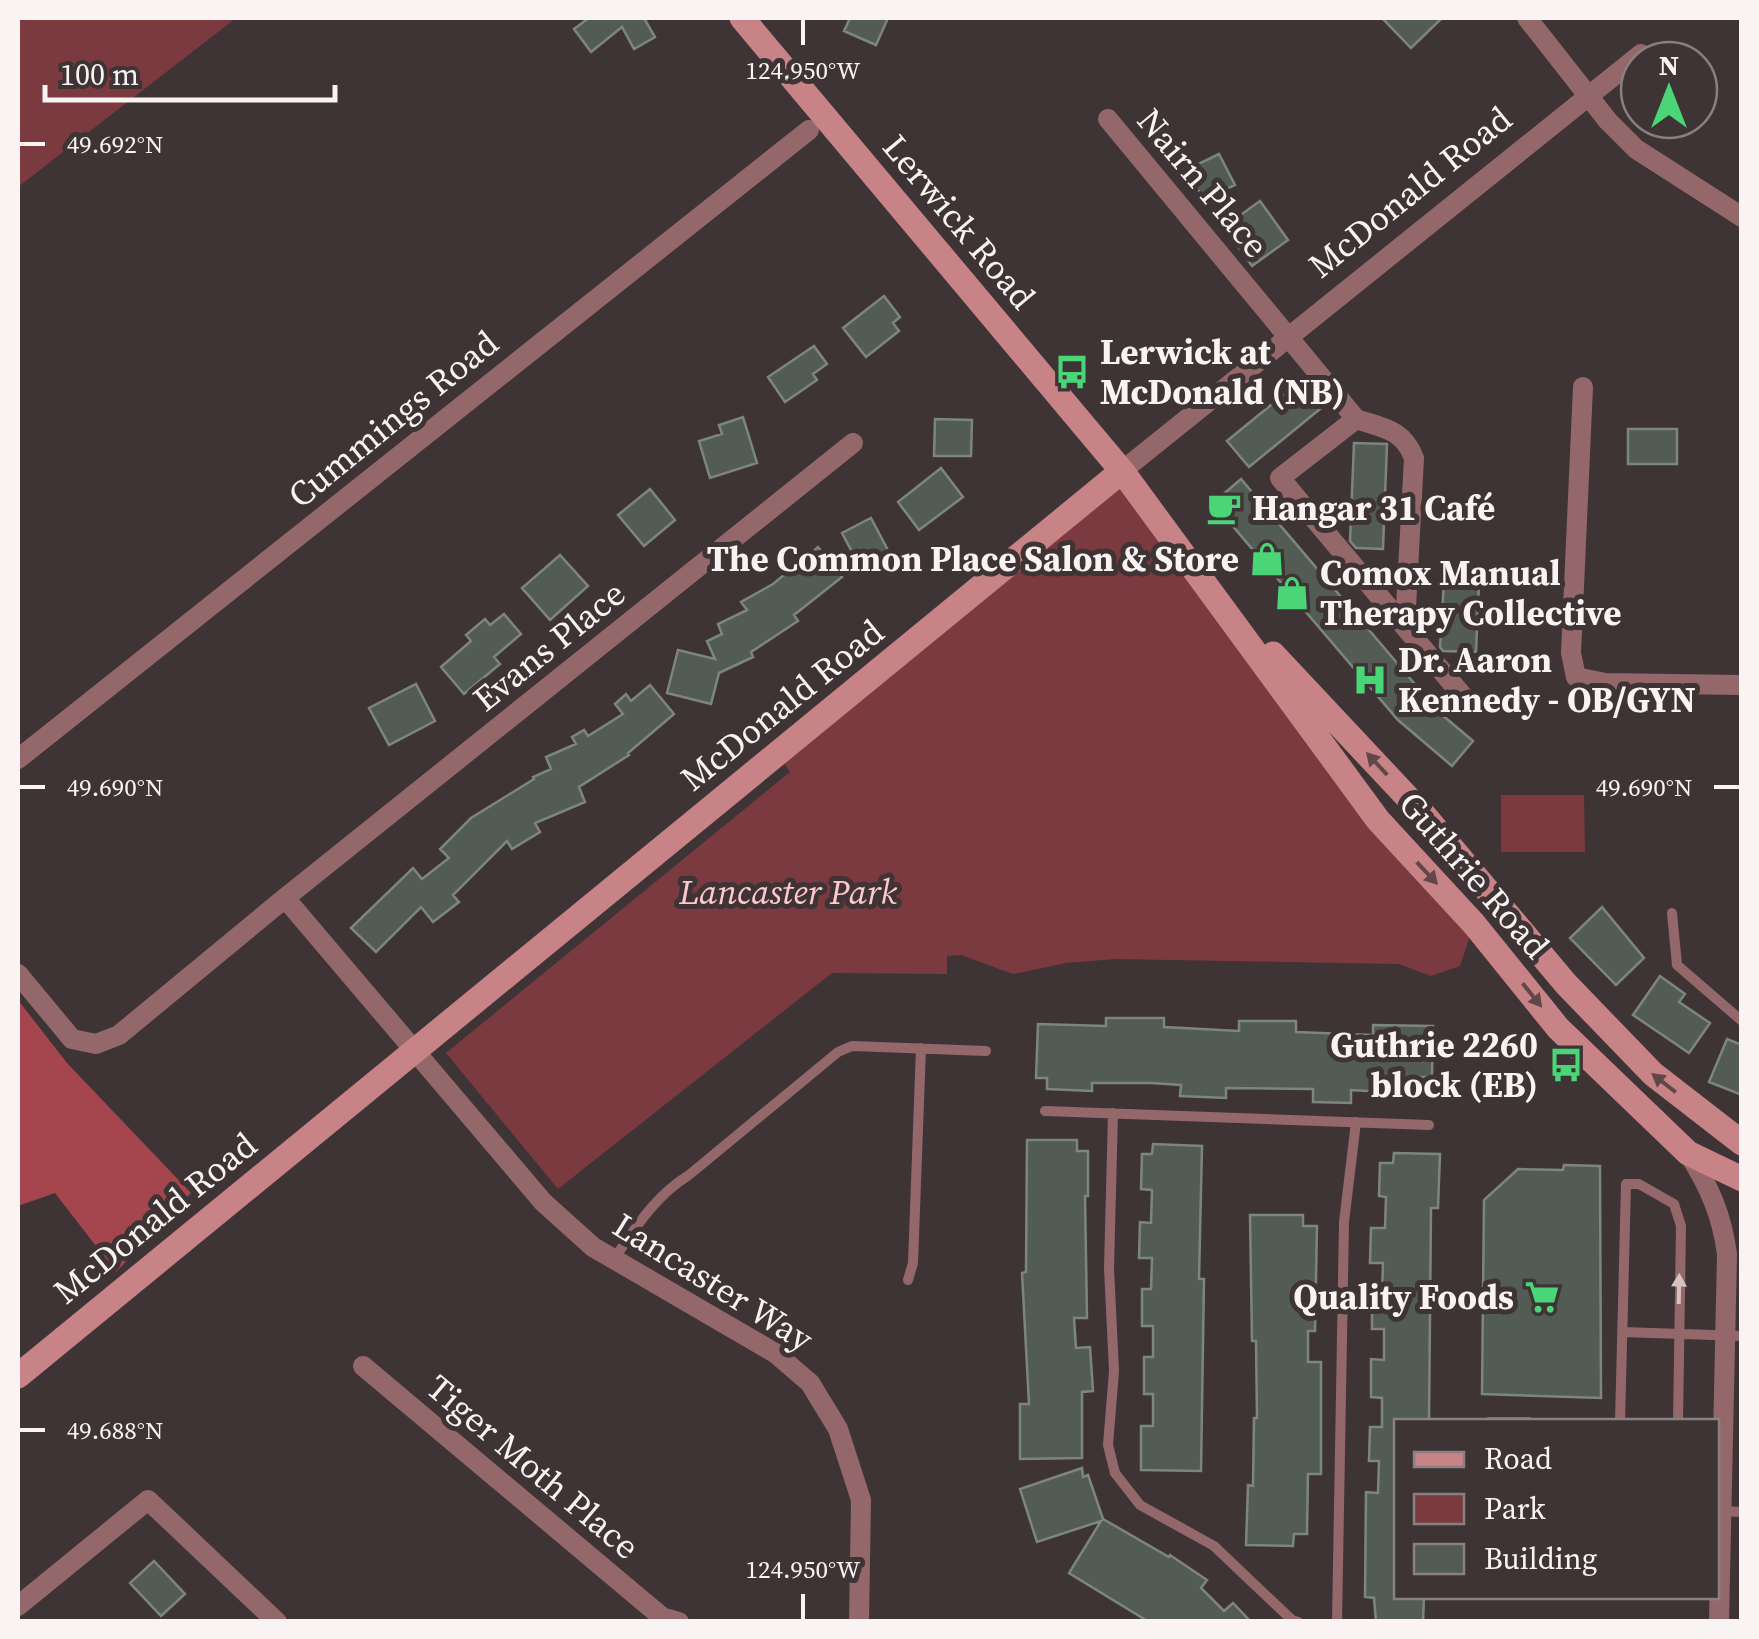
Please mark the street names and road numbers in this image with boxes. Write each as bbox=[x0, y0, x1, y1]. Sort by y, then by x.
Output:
street label: McDonald Road bbox=[1298, 95, 1522, 289]
street label: Nairn Place bbox=[1126, 98, 1280, 268]
street label: Lerwick Road bbox=[872, 124, 1046, 320]
street label: Cummings Road bbox=[278, 319, 508, 519]
street label: Evans Place bbox=[463, 570, 635, 722]
street label: McDonald Road bbox=[670, 608, 894, 802]
street label: Guthrie Road bbox=[1388, 781, 1560, 969]
street label: McDonald Road bbox=[43, 1121, 267, 1315]
street label: Lancaster Way bbox=[604, 1201, 822, 1363]
street label: Tiger Moth Place bbox=[416, 1364, 650, 1570]

